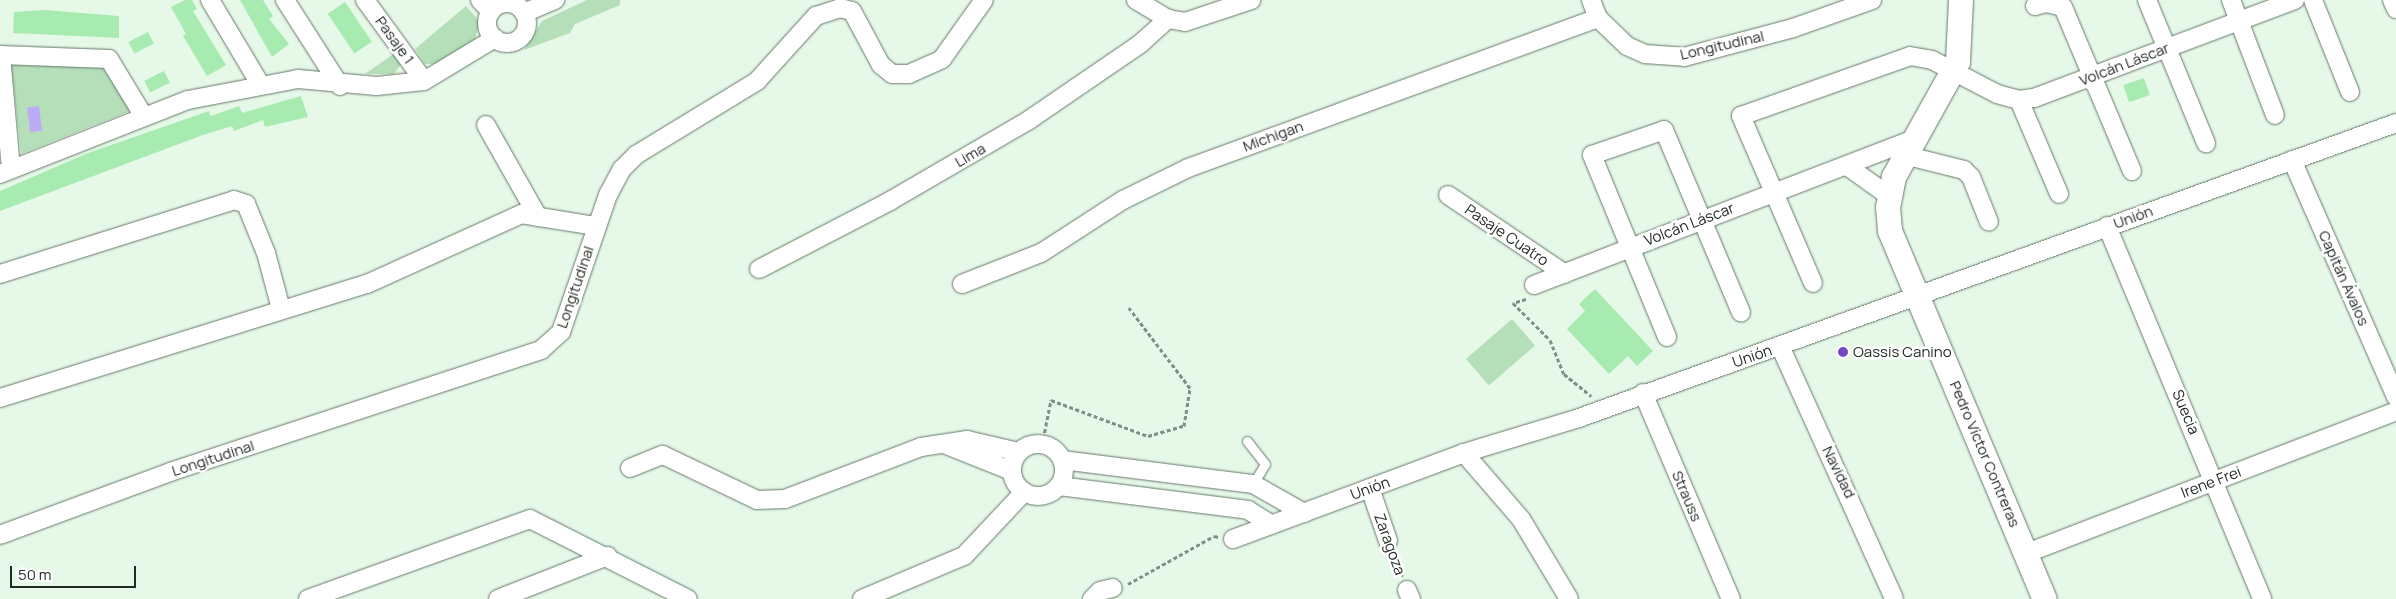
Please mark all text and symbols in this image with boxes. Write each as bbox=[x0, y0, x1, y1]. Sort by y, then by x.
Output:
street label: Pasaje 1 bbox=[372, 13, 418, 67]
street label: Longitudinal bbox=[1678, 27, 1766, 63]
street label: Volcán Láscar bbox=[2076, 39, 2172, 89]
street label: Michigan bbox=[1240, 117, 1306, 155]
street label: Lima bbox=[952, 139, 988, 171]
street label: Volcán Láscar bbox=[1641, 199, 1737, 249]
street label: Pasaje Cuatro bbox=[1462, 200, 1552, 270]
street label: Unión bbox=[2111, 202, 2155, 232]
street label: Capitán Ávalos bbox=[2315, 228, 2373, 328]
street label: Longitudinal bbox=[553, 243, 597, 331]
street label: Unión bbox=[1730, 341, 1774, 371]
place label: Oassis Canino bbox=[1853, 343, 1952, 361]
marker: Oassis Canino bbox=[1837, 346, 1849, 358]
street label: Pedro Víctor Contreras bbox=[1946, 378, 2024, 530]
street label: Suecia bbox=[2169, 387, 2203, 437]
street label: Longitudinal bbox=[169, 436, 257, 480]
street label: Navidad bbox=[1819, 443, 1859, 501]
street label: Irene Frei bbox=[2178, 462, 2244, 502]
street label: Strauss bbox=[1668, 468, 1706, 524]
street label: Unión bbox=[1348, 473, 1392, 503]
street label: Zaragoza bbox=[1371, 511, 1409, 577]
scale bar bbox=[12, 556, 139, 588]
text: 50 m bbox=[18, 564, 52, 585]

